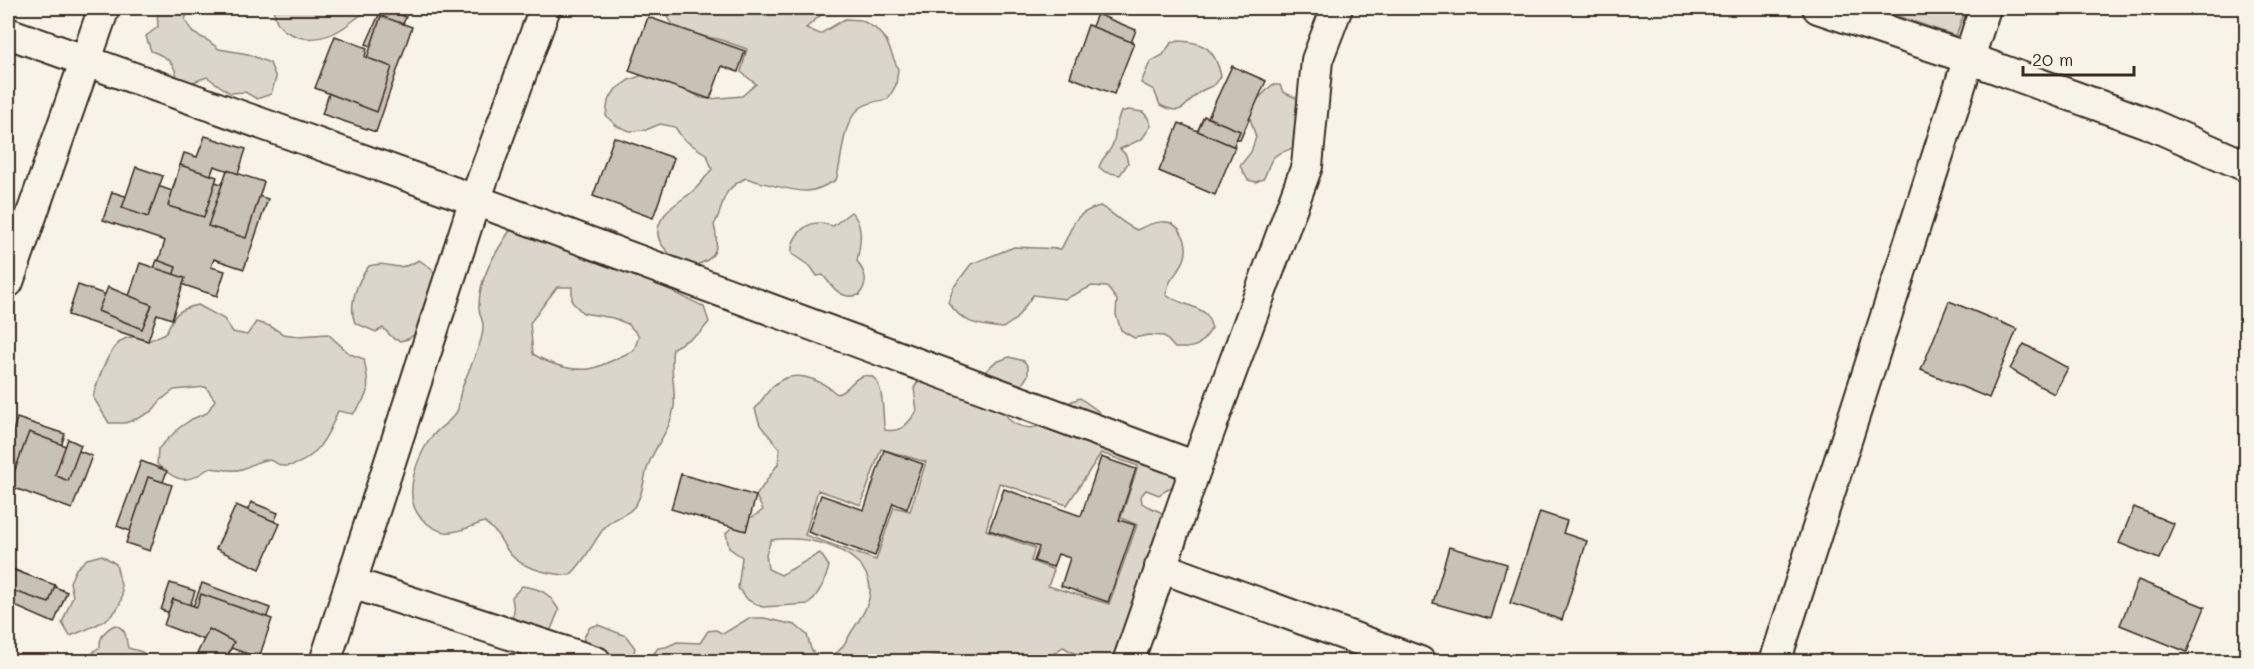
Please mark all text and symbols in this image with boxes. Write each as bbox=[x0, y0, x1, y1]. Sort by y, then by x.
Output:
scale bar bbox=[2023, 39, 2134, 77]
text: 20 m bbox=[2032, 47, 2073, 71]

